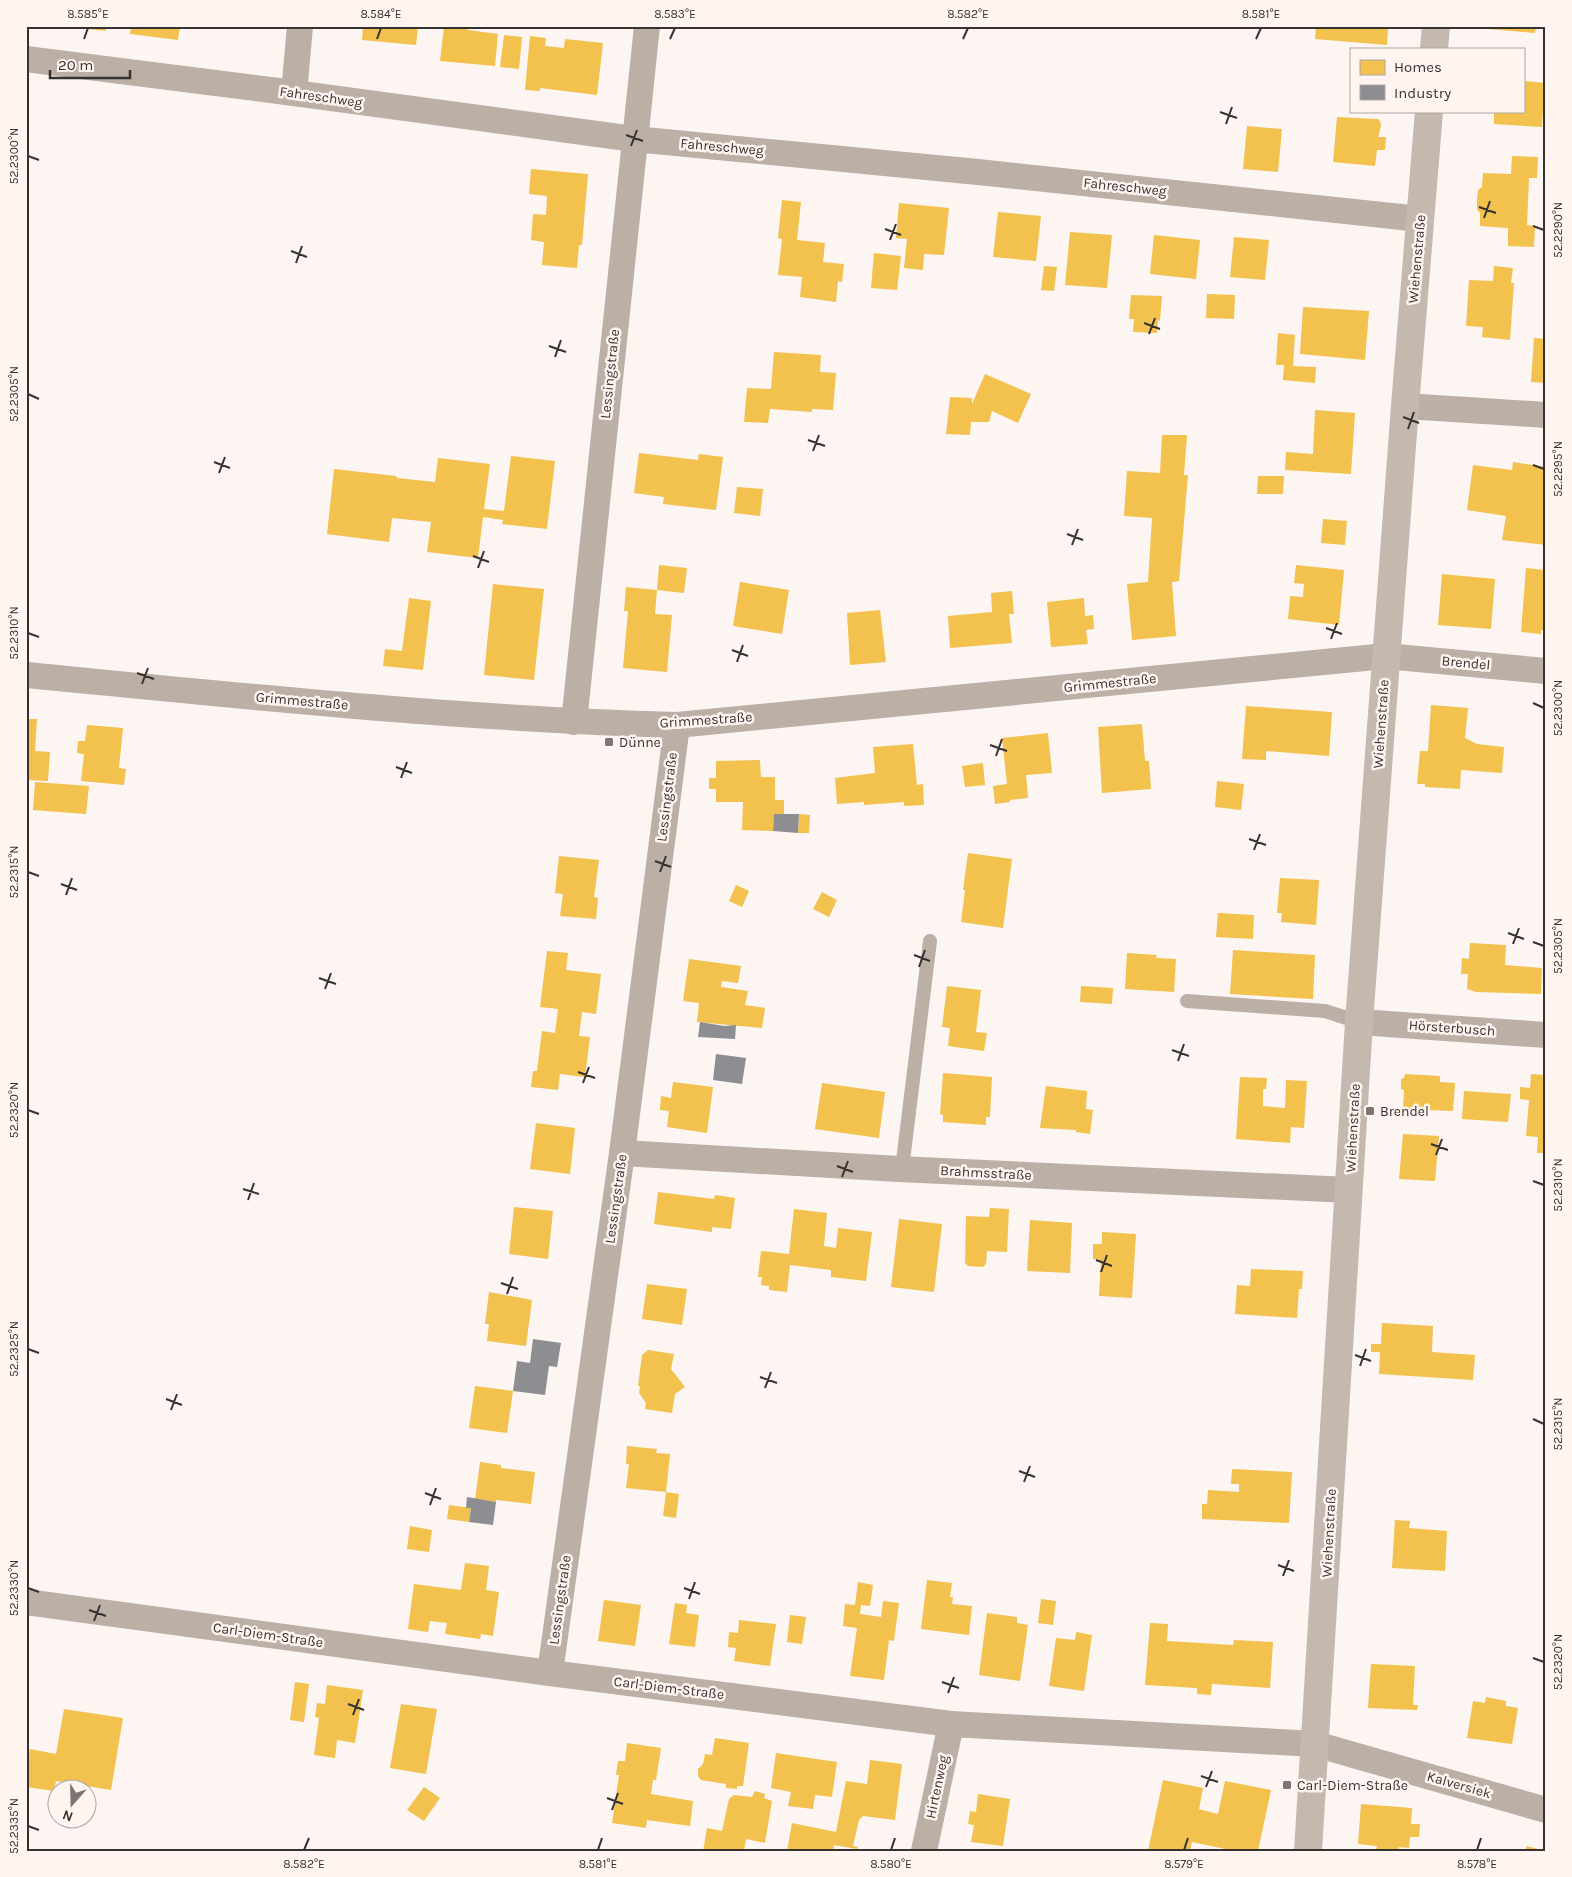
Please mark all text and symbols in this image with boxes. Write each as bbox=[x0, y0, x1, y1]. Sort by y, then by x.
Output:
text: 8.585°E bbox=[67, 7, 109, 21]
text: 8.584°E bbox=[360, 7, 402, 21]
text: 8.583°E bbox=[654, 7, 696, 21]
text: 8.582°E bbox=[947, 7, 989, 21]
text: 8.581°E bbox=[1242, 7, 1280, 21]
scale bar bbox=[50, 48, 130, 80]
legend bbox=[1350, 48, 1524, 112]
text: 20 m bbox=[58, 56, 93, 74]
text: Homes bbox=[1394, 58, 1442, 76]
street label: Fahreschweg bbox=[278, 83, 364, 111]
text: Industry bbox=[1394, 84, 1451, 102]
text: 52.2300°N bbox=[7, 128, 21, 184]
street label: Fahreschweg bbox=[680, 135, 765, 159]
street label: Fahreschweg bbox=[1083, 174, 1168, 200]
text: 52.2290°N bbox=[1551, 202, 1565, 258]
street label: Wiehenstraße bbox=[1405, 214, 1429, 304]
street label: Lessingstraße bbox=[597, 328, 623, 420]
text: 52.2305°N bbox=[7, 366, 21, 422]
text: 52.2295°N bbox=[1551, 441, 1565, 497]
text: 52.2310°N bbox=[7, 606, 21, 660]
street label: Brendel bbox=[1441, 652, 1491, 674]
street label: Grimmestraße bbox=[1063, 670, 1157, 696]
street label: Wiehenstraße bbox=[1369, 679, 1393, 769]
text: 52.2300°N bbox=[1551, 680, 1565, 736]
street label: Grimmestraße bbox=[255, 688, 349, 714]
street label: Grimmestraße bbox=[659, 708, 753, 732]
place label: Dünne bbox=[619, 734, 661, 751]
marker: Dünne bbox=[603, 736, 615, 748]
street label: Lessingstraße bbox=[653, 751, 681, 843]
text: 52.2315°N bbox=[7, 846, 21, 898]
text: 52.2305°N bbox=[1551, 918, 1565, 974]
street label: Hörsterbusch bbox=[1408, 1016, 1496, 1040]
text: 52.2320°N bbox=[7, 1082, 21, 1138]
street label: Wiehenstraße bbox=[1342, 1083, 1364, 1173]
place label: Brendel bbox=[1380, 1103, 1429, 1120]
marker: Brendel bbox=[1364, 1105, 1376, 1117]
street label: Lessingstraße bbox=[601, 1153, 631, 1245]
text: 52.2310°N bbox=[1551, 1158, 1565, 1212]
street label: Brahmsstraße bbox=[940, 1162, 1032, 1184]
text: 52.2325°N bbox=[7, 1321, 21, 1377]
text: 52.2315°N bbox=[1551, 1398, 1565, 1450]
street label: Wiehenstraße bbox=[1318, 1488, 1340, 1578]
street label: Lessingstraße bbox=[545, 1554, 575, 1646]
text: 52.2330°N bbox=[7, 1560, 21, 1616]
street label: Carl-Diem-Straße bbox=[212, 1619, 324, 1651]
text: 52.2320°N bbox=[1551, 1634, 1565, 1690]
street label: Carl-Diem-Straße bbox=[613, 1673, 725, 1703]
street label: Hirtenweg bbox=[922, 1753, 952, 1820]
street label: Kalversiek bbox=[1425, 1768, 1493, 1802]
place label: Carl-Diem-Straße bbox=[1297, 1777, 1408, 1794]
marker: Carl-Diem-Straße bbox=[1281, 1779, 1293, 1791]
north arrow bbox=[48, 1780, 98, 1830]
text: 52.2335°N bbox=[7, 1798, 21, 1854]
text: N bbox=[60, 1806, 75, 1825]
text: 8.582°E bbox=[283, 1857, 325, 1871]
text: 8.581°E bbox=[579, 1857, 617, 1871]
text: 8.580°E bbox=[870, 1857, 912, 1871]
text: 8.579°E bbox=[1164, 1857, 1204, 1871]
text: 8.578°E bbox=[1457, 1857, 1497, 1871]

